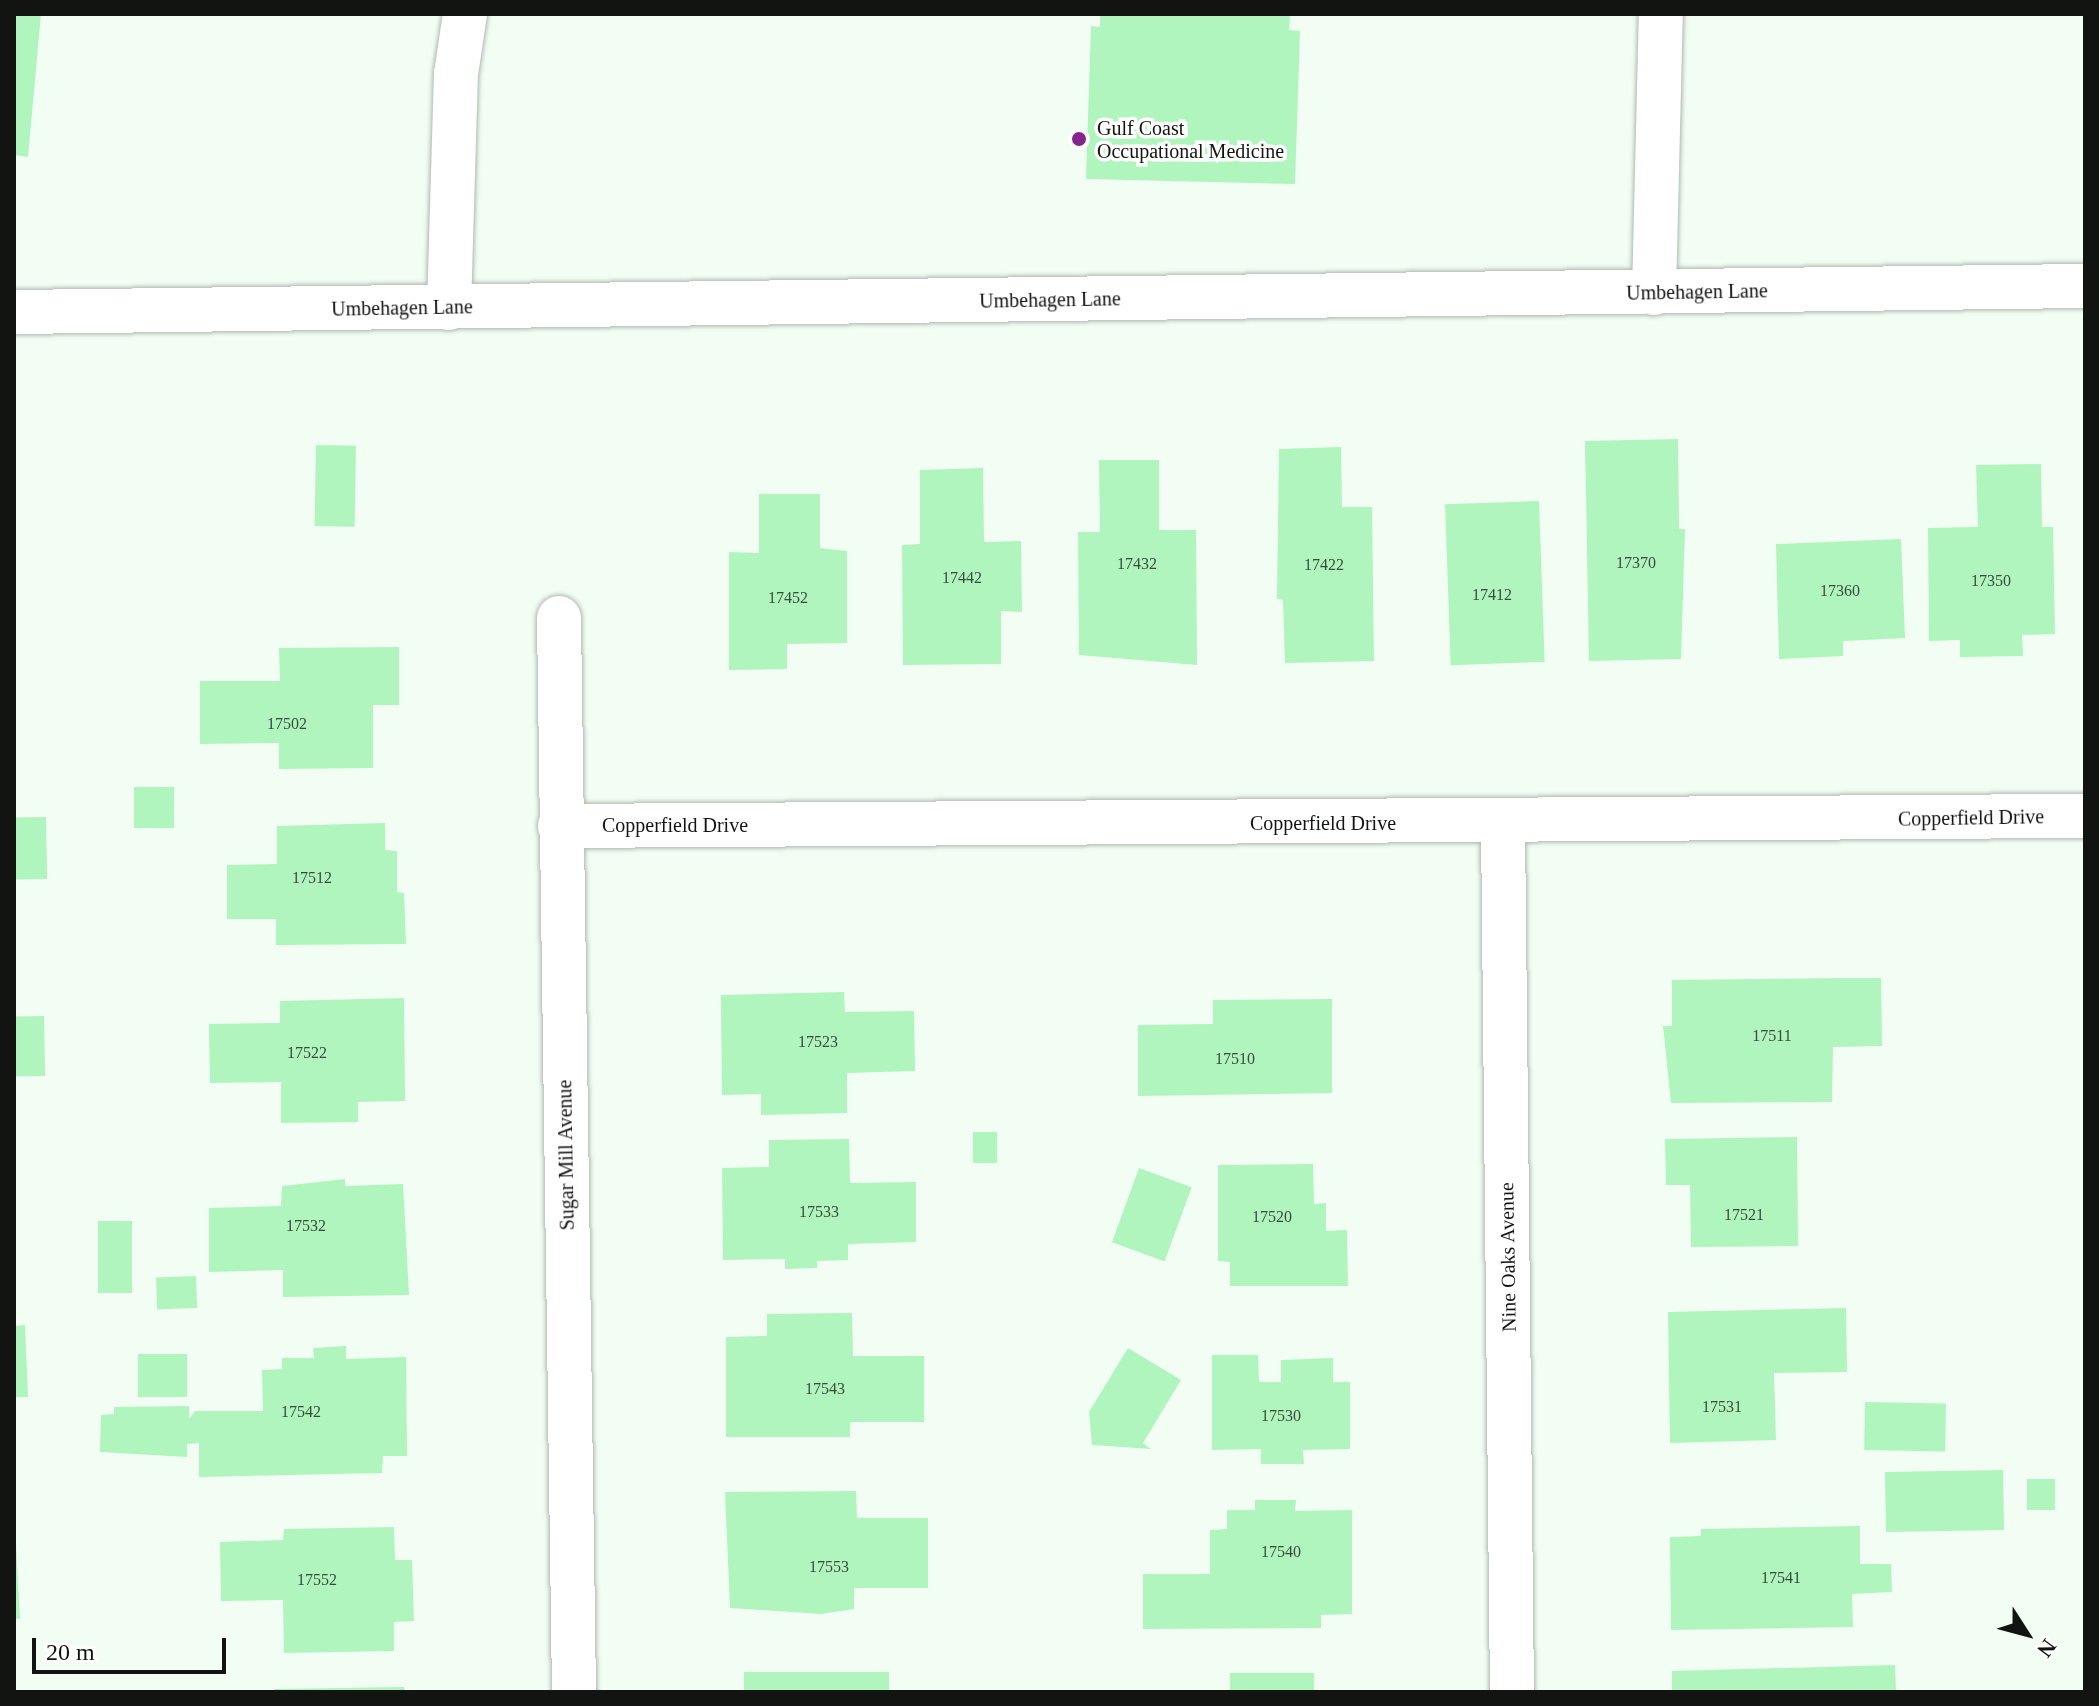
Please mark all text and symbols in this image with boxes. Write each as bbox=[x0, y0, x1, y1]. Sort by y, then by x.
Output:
place label: Gulf Coast Occupational Medicine bbox=[1097, 116, 1284, 163]
marker: Gulf Coast Occupational Medicine bbox=[1068, 128, 1090, 150]
street label: Umbehagen Lane bbox=[1626, 279, 1768, 305]
street label: Umbehagen Lane bbox=[979, 287, 1121, 313]
street label: Umbehagen Lane bbox=[331, 295, 473, 321]
house number: 17370 bbox=[1616, 553, 1656, 573]
house number: 17432 bbox=[1117, 554, 1157, 574]
house number: 17422 bbox=[1304, 555, 1344, 575]
house number: 17442 bbox=[942, 568, 982, 588]
house number: 17350 bbox=[1971, 571, 2011, 591]
house number: 17360 bbox=[1820, 581, 1860, 601]
house number: 17412 bbox=[1472, 585, 1512, 605]
house number: 17452 bbox=[768, 588, 808, 608]
house number: 17502 bbox=[267, 714, 307, 734]
street label: Copperfield Drive bbox=[1898, 805, 2044, 831]
street label: Copperfield Drive bbox=[1250, 811, 1396, 835]
street label: Copperfield Drive bbox=[602, 813, 748, 837]
house number: 17512 bbox=[292, 868, 332, 888]
house number: 17511 bbox=[1752, 1026, 1792, 1046]
house number: 17523 bbox=[798, 1032, 838, 1052]
house number: 17522 bbox=[287, 1043, 327, 1063]
house number: 17510 bbox=[1215, 1049, 1255, 1069]
street label: Sugar Mill Avenue bbox=[553, 1079, 579, 1231]
street label: Nine Oaks Avenue bbox=[1495, 1181, 1521, 1333]
house number: 17533 bbox=[799, 1202, 839, 1222]
house number: 17521 bbox=[1724, 1205, 1764, 1225]
house number: 17520 bbox=[1252, 1207, 1292, 1227]
house number: 17532 bbox=[286, 1216, 326, 1236]
house number: 17543 bbox=[805, 1379, 845, 1399]
house number: 17531 bbox=[1702, 1397, 1742, 1417]
house number: 17542 bbox=[281, 1402, 321, 1422]
house number: 17530 bbox=[1261, 1406, 1301, 1426]
house number: 17540 bbox=[1261, 1542, 1301, 1562]
house number: 17553 bbox=[809, 1557, 849, 1577]
house number: 17541 bbox=[1761, 1568, 1801, 1588]
house number: 17552 bbox=[297, 1570, 337, 1590]
north arrow bbox=[1987, 1594, 2067, 1674]
scale bar bbox=[36, 1622, 230, 1672]
text: N bbox=[2032, 1635, 2062, 1662]
text: 20 m bbox=[46, 1639, 95, 1665]

